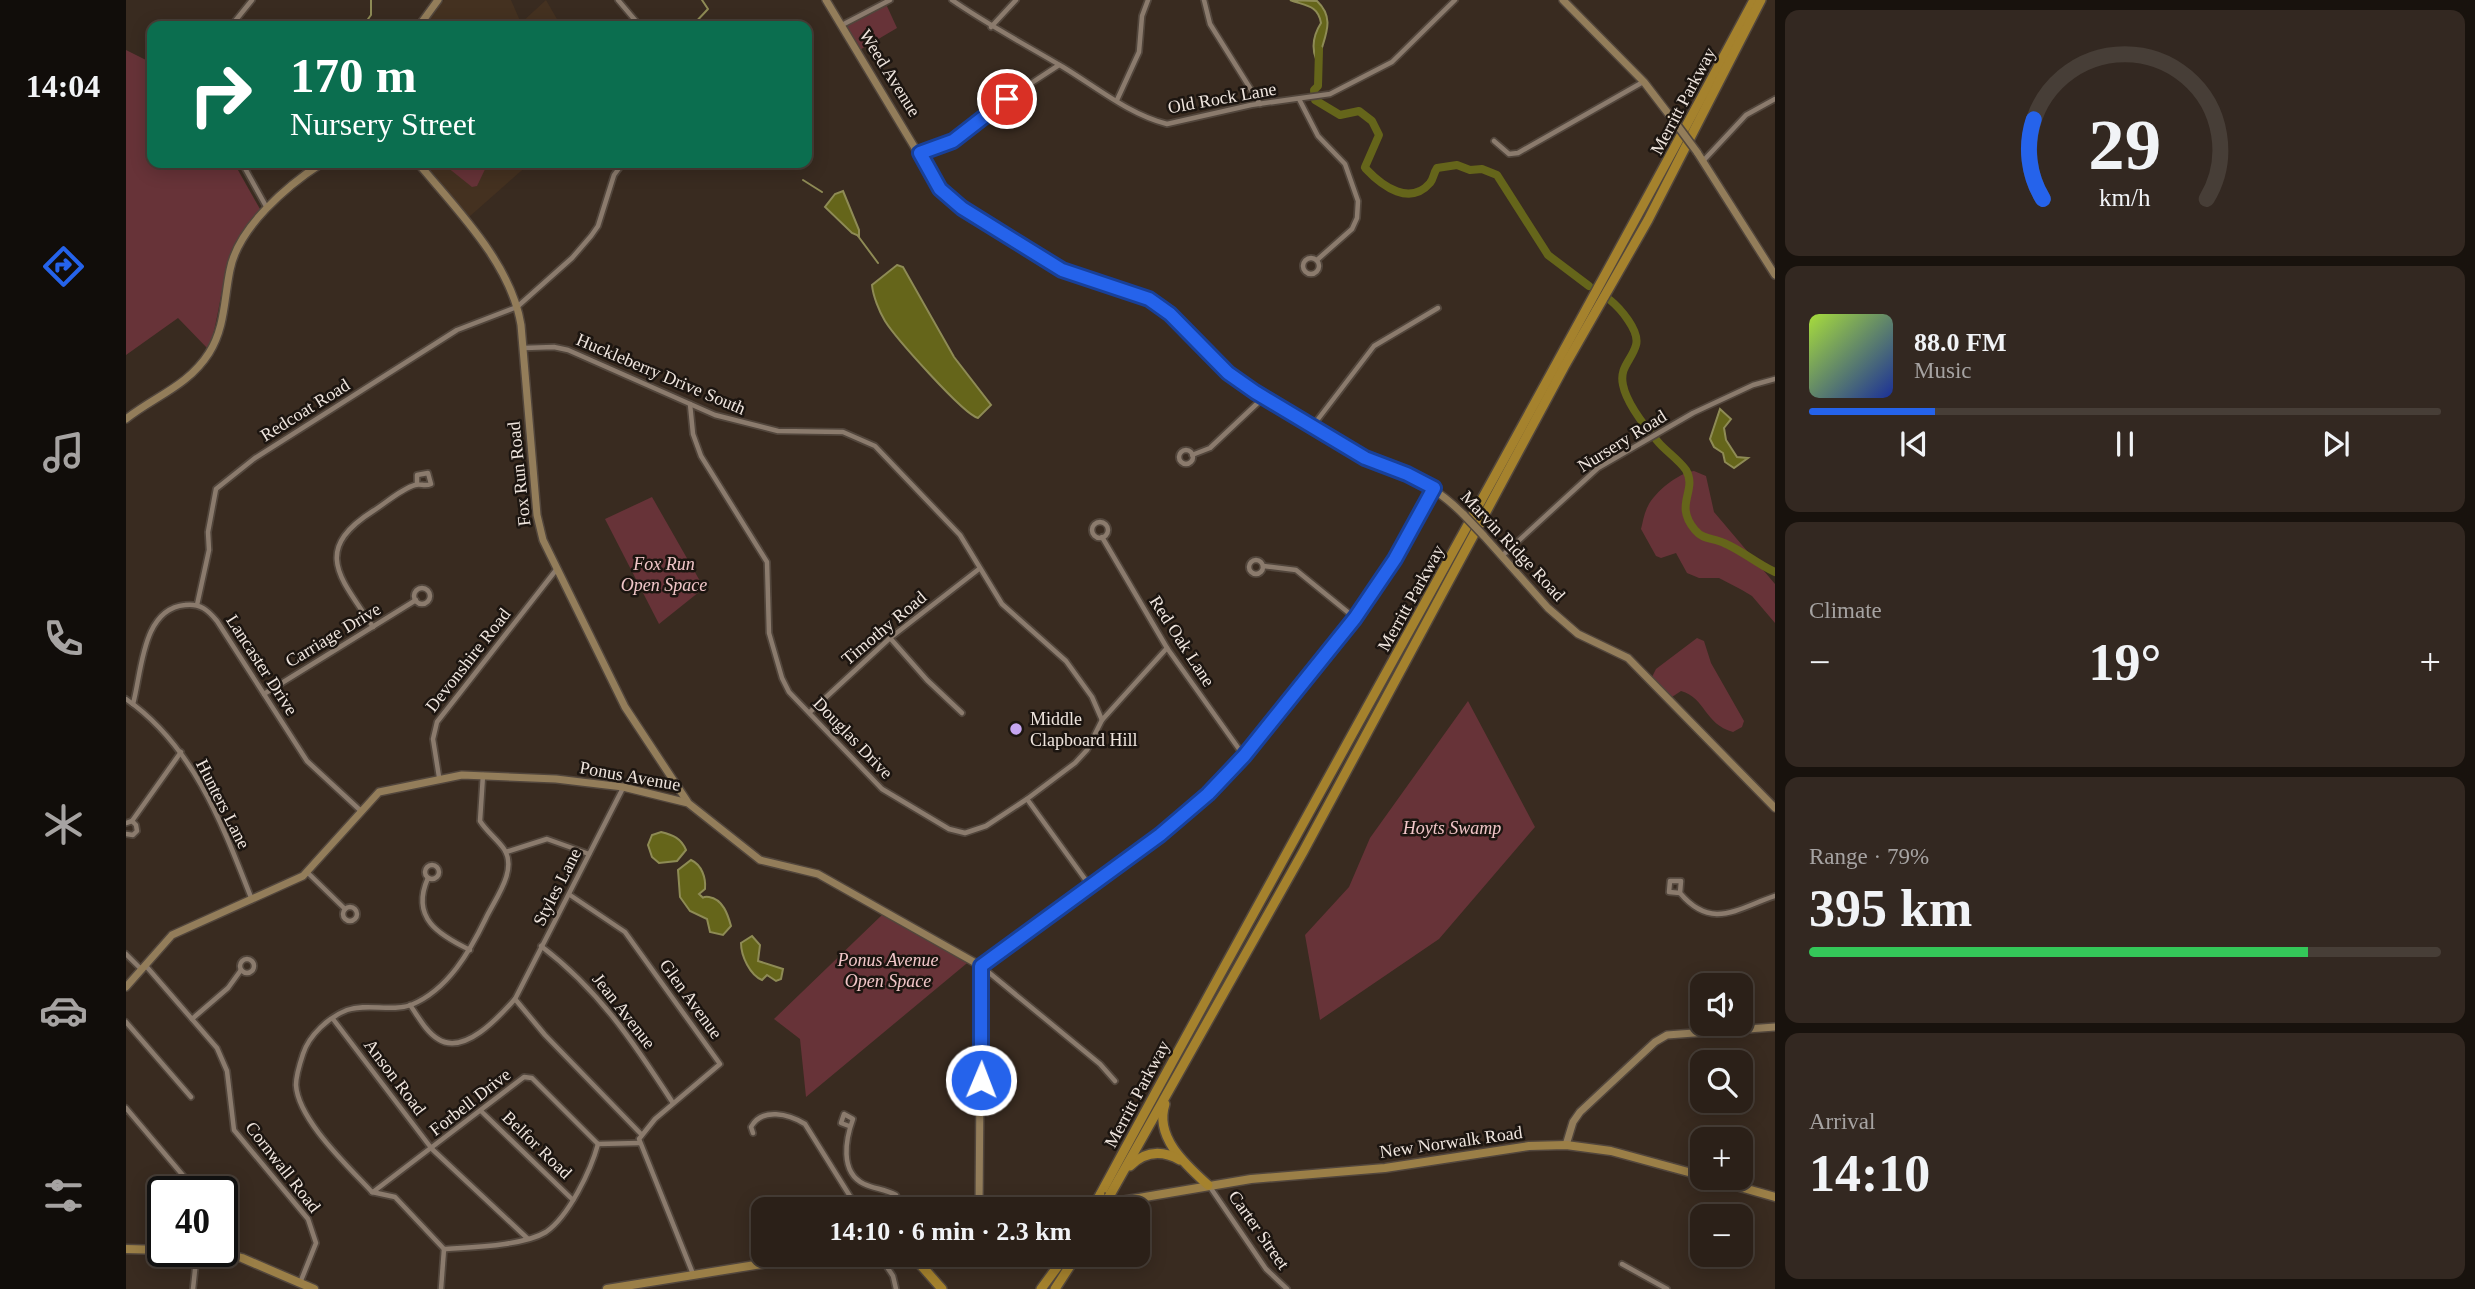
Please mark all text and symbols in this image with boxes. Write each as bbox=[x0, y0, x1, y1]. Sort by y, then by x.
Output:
street label: Weed Avenue bbox=[855, 26, 925, 120]
street label: Merritt Parkway bbox=[1646, 44, 1720, 158]
text: 170 m bbox=[290, 48, 417, 103]
icon: right bbox=[175, 49, 266, 140]
text: 14:04 bbox=[26, 68, 100, 104]
pin bbox=[977, 69, 1037, 129]
street label: Old Rock Lane bbox=[1166, 79, 1278, 117]
icon: arrive bbox=[988, 80, 1026, 118]
text: 29 bbox=[2089, 104, 2161, 185]
text: Nursery Street bbox=[290, 106, 476, 142]
text: km/h bbox=[2099, 184, 2151, 211]
icon: directions bbox=[39, 242, 88, 291]
text: 88.0 FM bbox=[1914, 328, 2006, 357]
street label: Huckleberry Drive South bbox=[573, 329, 749, 419]
text: Music bbox=[1914, 358, 1972, 383]
street label: Redcoat Road bbox=[257, 375, 353, 445]
street label: Nursery Road bbox=[1574, 406, 1670, 476]
street label: Fox Run Road bbox=[504, 421, 534, 527]
icon: previous bbox=[1895, 425, 1933, 463]
icon: pause bbox=[2106, 425, 2144, 463]
icon: next bbox=[2317, 425, 2355, 463]
icon: music bbox=[39, 428, 88, 477]
street label: Marvin Ridge Road bbox=[1457, 487, 1569, 605]
street label: Merritt Parkway bbox=[1374, 541, 1448, 655]
park label: Fox Run Open Space bbox=[621, 554, 707, 595]
street label: Timothy Road bbox=[838, 587, 930, 669]
street label: Red Oak Lane bbox=[1145, 592, 1219, 690]
text: Climate bbox=[1809, 598, 1882, 623]
street label: Carriage Drive bbox=[282, 599, 384, 671]
street label: Devonshire Road bbox=[421, 604, 515, 716]
street label: Lancaster Drive bbox=[222, 611, 302, 719]
icon: phone bbox=[39, 614, 88, 663]
text: 19° bbox=[2089, 634, 2161, 691]
text: − bbox=[1809, 641, 1830, 683]
text: + bbox=[2420, 641, 2441, 683]
street label: Douglas Drive bbox=[809, 693, 897, 783]
place label: Middle Clapboard Hill bbox=[1030, 709, 1137, 750]
marker: Middle Clapboard Hill bbox=[1008, 721, 1024, 737]
street label: Hunters Lane bbox=[192, 756, 254, 852]
street label: Ponus Avenue bbox=[578, 757, 682, 795]
icon: climate bbox=[39, 800, 88, 849]
park label: Hoyts Swamp bbox=[1402, 818, 1501, 838]
text: Range · 79% bbox=[1809, 844, 1929, 869]
street label: Styles Lane bbox=[529, 845, 585, 929]
text: 395 km bbox=[1809, 880, 1972, 937]
park label: Ponus Avenue Open Space bbox=[836, 950, 939, 991]
street label: Glen Avenue bbox=[656, 955, 726, 1043]
street label: Jean Avenue bbox=[588, 969, 660, 1053]
map controls bbox=[1690, 973, 1753, 1267]
button: sound bbox=[1690, 973, 1753, 1036]
icon: car bbox=[39, 986, 88, 1035]
street label: Anson Road bbox=[360, 1035, 430, 1119]
street label: Merritt Parkway bbox=[1100, 1037, 1174, 1151]
position arrow bbox=[944, 1043, 1018, 1117]
button: search bbox=[1690, 1050, 1753, 1113]
street label: Forbell Drive bbox=[425, 1064, 515, 1140]
street label: Belfor Road bbox=[498, 1107, 576, 1183]
text: Arrival bbox=[1809, 1109, 1875, 1134]
street label: Cornwall Road bbox=[241, 1118, 325, 1216]
street label: New Norwalk Road bbox=[1378, 1122, 1524, 1162]
button: + bbox=[1690, 1127, 1753, 1190]
text: 14:10 bbox=[1809, 1145, 1930, 1202]
icon: filters bbox=[39, 1171, 88, 1220]
speed limit sign: 40 bbox=[147, 1176, 238, 1267]
street label: Carter Street bbox=[1225, 1187, 1293, 1273]
button: − bbox=[1690, 1204, 1753, 1267]
text: 14:10 · 6 min · 2.3 km bbox=[830, 1217, 1071, 1246]

